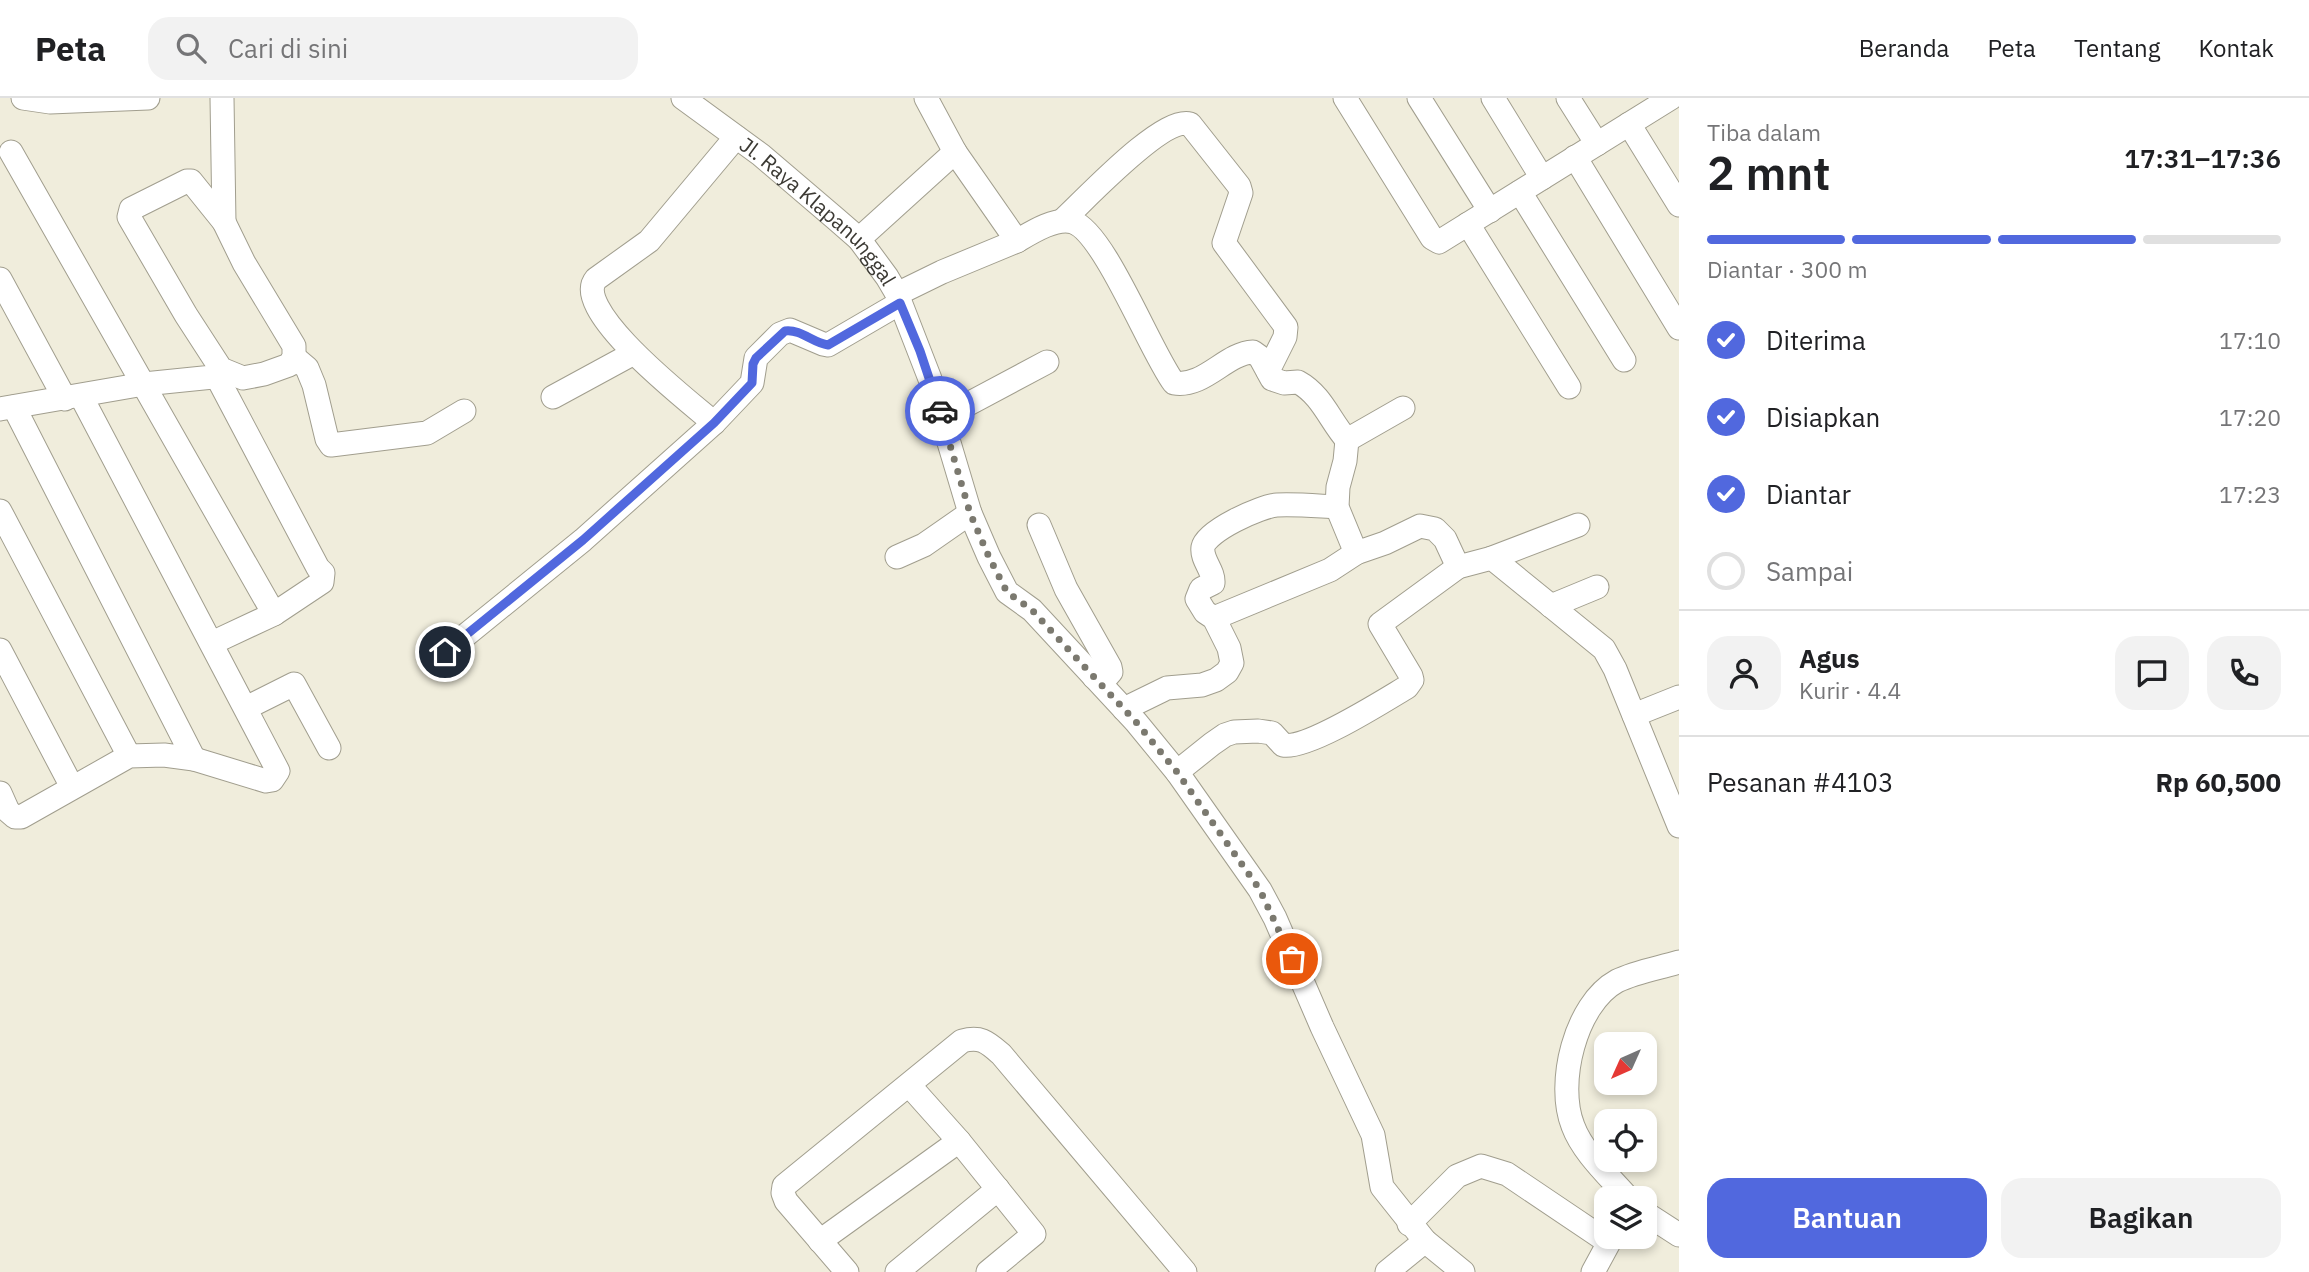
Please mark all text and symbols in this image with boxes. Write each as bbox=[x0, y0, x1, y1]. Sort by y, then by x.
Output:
search box bbox=[148, 17, 638, 80]
text: Peta bbox=[35, 27, 106, 70]
icon: search bbox=[172, 29, 210, 67]
text: Cari di sini bbox=[228, 31, 348, 65]
text: Beranda bbox=[1859, 32, 1949, 64]
text: Peta bbox=[1987, 32, 2036, 64]
text: Tentang bbox=[2074, 32, 2160, 64]
text: Kontak bbox=[2198, 32, 2274, 64]
text: Tiba dalam bbox=[1707, 117, 1821, 147]
street label: Jl. Raya Klapanunggal bbox=[734, 130, 903, 291]
text: 17:31–17:36 bbox=[2124, 141, 2281, 175]
text: 2 mnt bbox=[1707, 143, 1831, 203]
text: Diantar · 300 m bbox=[1707, 254, 1868, 284]
icon: check bbox=[1707, 321, 1745, 359]
text: Diterima bbox=[1766, 323, 1866, 357]
text: 17:10 bbox=[2219, 325, 2281, 355]
courier bbox=[905, 376, 975, 446]
icon: car bbox=[921, 392, 959, 430]
icon: check bbox=[1707, 398, 1745, 436]
text: Disiapkan bbox=[1766, 400, 1880, 434]
text: 17:20 bbox=[2219, 402, 2281, 432]
icon: check bbox=[1707, 475, 1745, 513]
text: Diantar bbox=[1766, 477, 1851, 511]
text: 17:23 bbox=[2219, 479, 2281, 509]
text: Sampai bbox=[1766, 554, 1853, 588]
pin bbox=[415, 622, 475, 682]
icon: home bbox=[426, 633, 464, 671]
button: person bbox=[1707, 636, 1781, 710]
button: chat bbox=[2115, 636, 2189, 710]
button: phone bbox=[2207, 636, 2281, 710]
text: Agus bbox=[1799, 641, 1860, 675]
text: Kurir · 4.4 bbox=[1799, 675, 1901, 705]
text: Pesanan #4103 bbox=[1707, 765, 1894, 799]
text: Rp 60,500 bbox=[2155, 765, 2281, 799]
pin bbox=[1262, 929, 1322, 989]
icon: bag bbox=[1273, 940, 1311, 978]
north arrow bbox=[1594, 1032, 1657, 1096]
map controls bbox=[1594, 1032, 1657, 1249]
button: locate bbox=[1594, 1109, 1657, 1172]
button: Bantuan bbox=[1707, 1178, 1987, 1258]
button: Bagikan bbox=[2001, 1178, 2281, 1258]
button: layers bbox=[1594, 1186, 1657, 1249]

